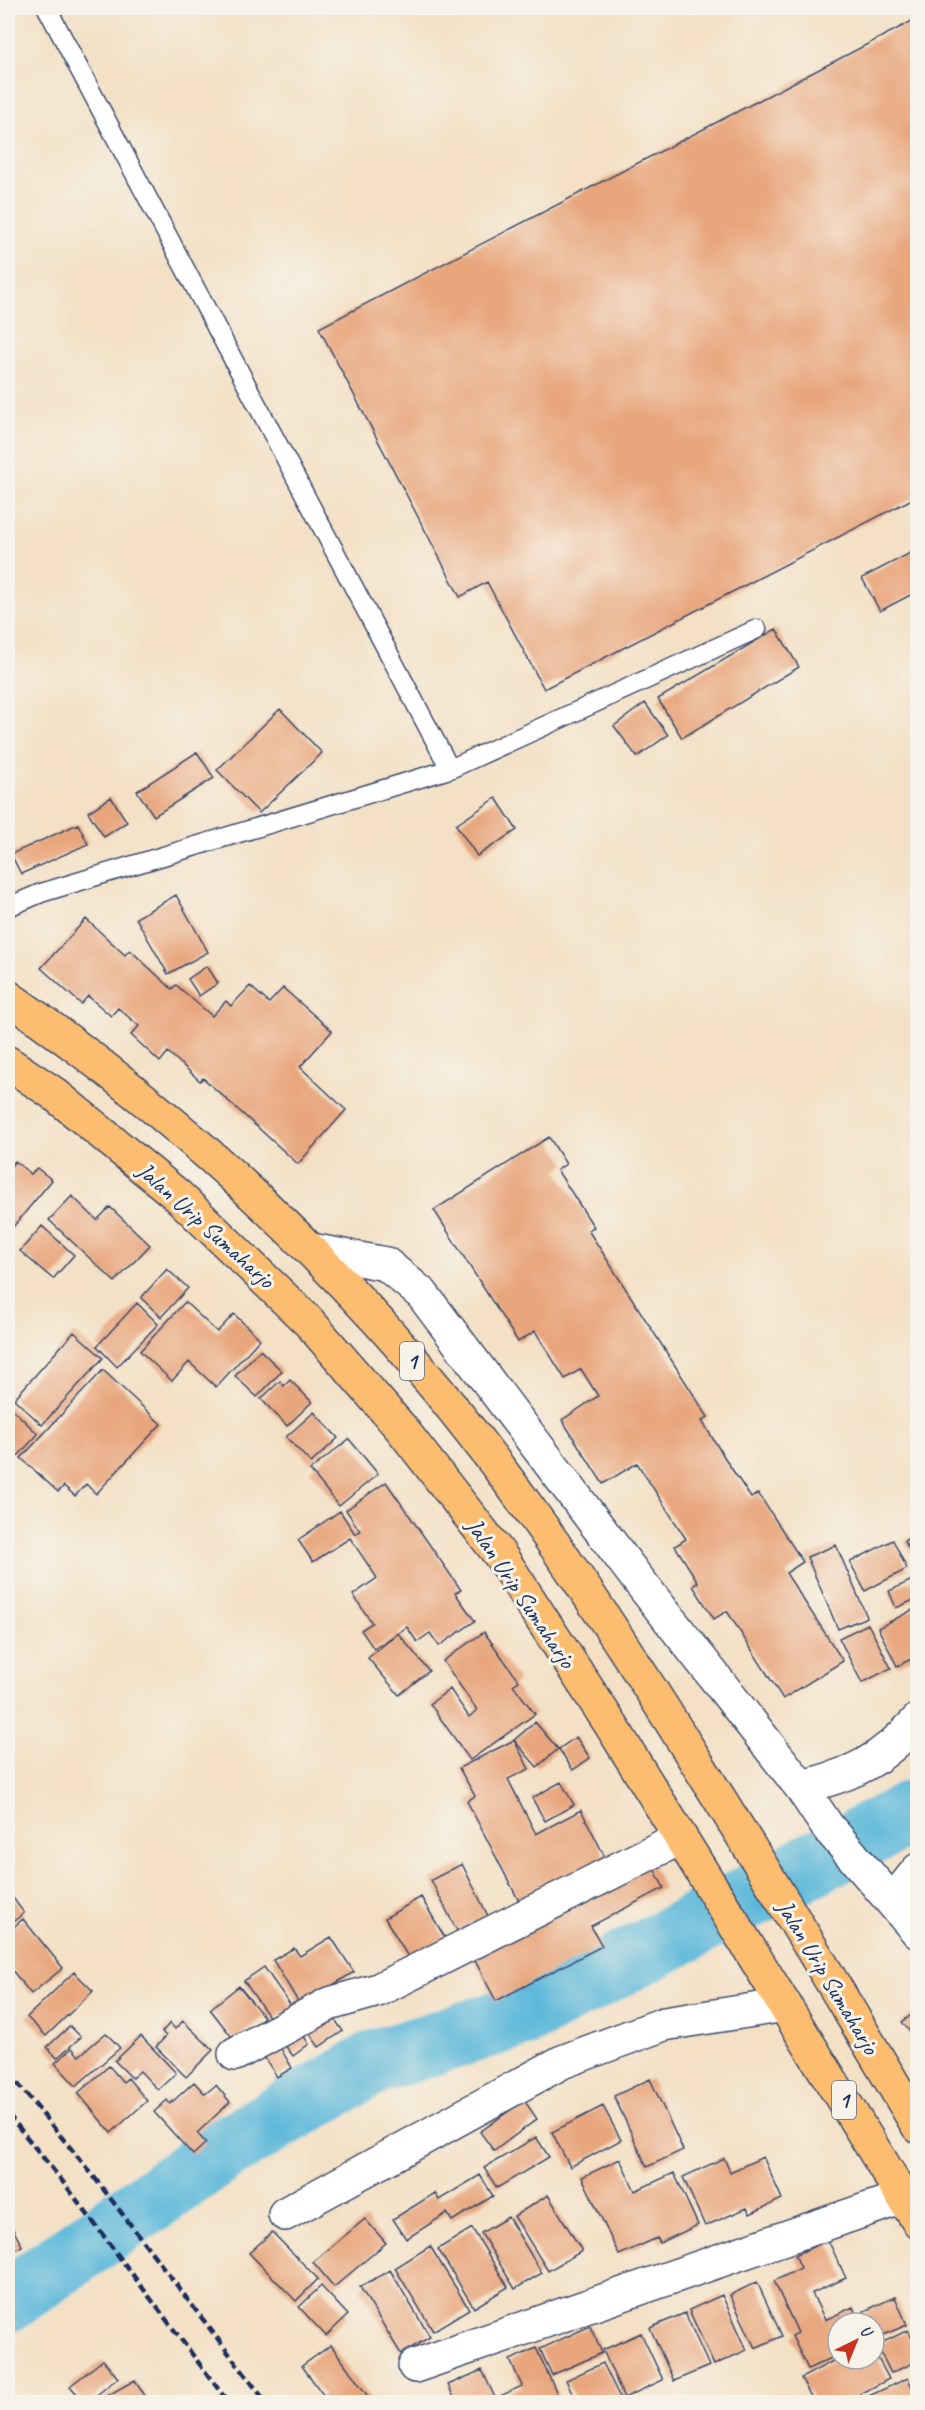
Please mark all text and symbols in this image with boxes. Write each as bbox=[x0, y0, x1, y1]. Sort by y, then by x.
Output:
street label: Jalan Urip Sumaharjo bbox=[130, 1155, 282, 1296]
road number: 1 bbox=[400, 1342, 424, 1380]
street label: Jalan Urip Sumaharjo bbox=[459, 1511, 583, 1675]
street label: Jalan Urip Sumaharjo bbox=[770, 1894, 887, 2061]
road number: 1 bbox=[832, 2081, 856, 2119]
north arrow bbox=[826, 2311, 886, 2371]
text: U bbox=[856, 2321, 878, 2343]

